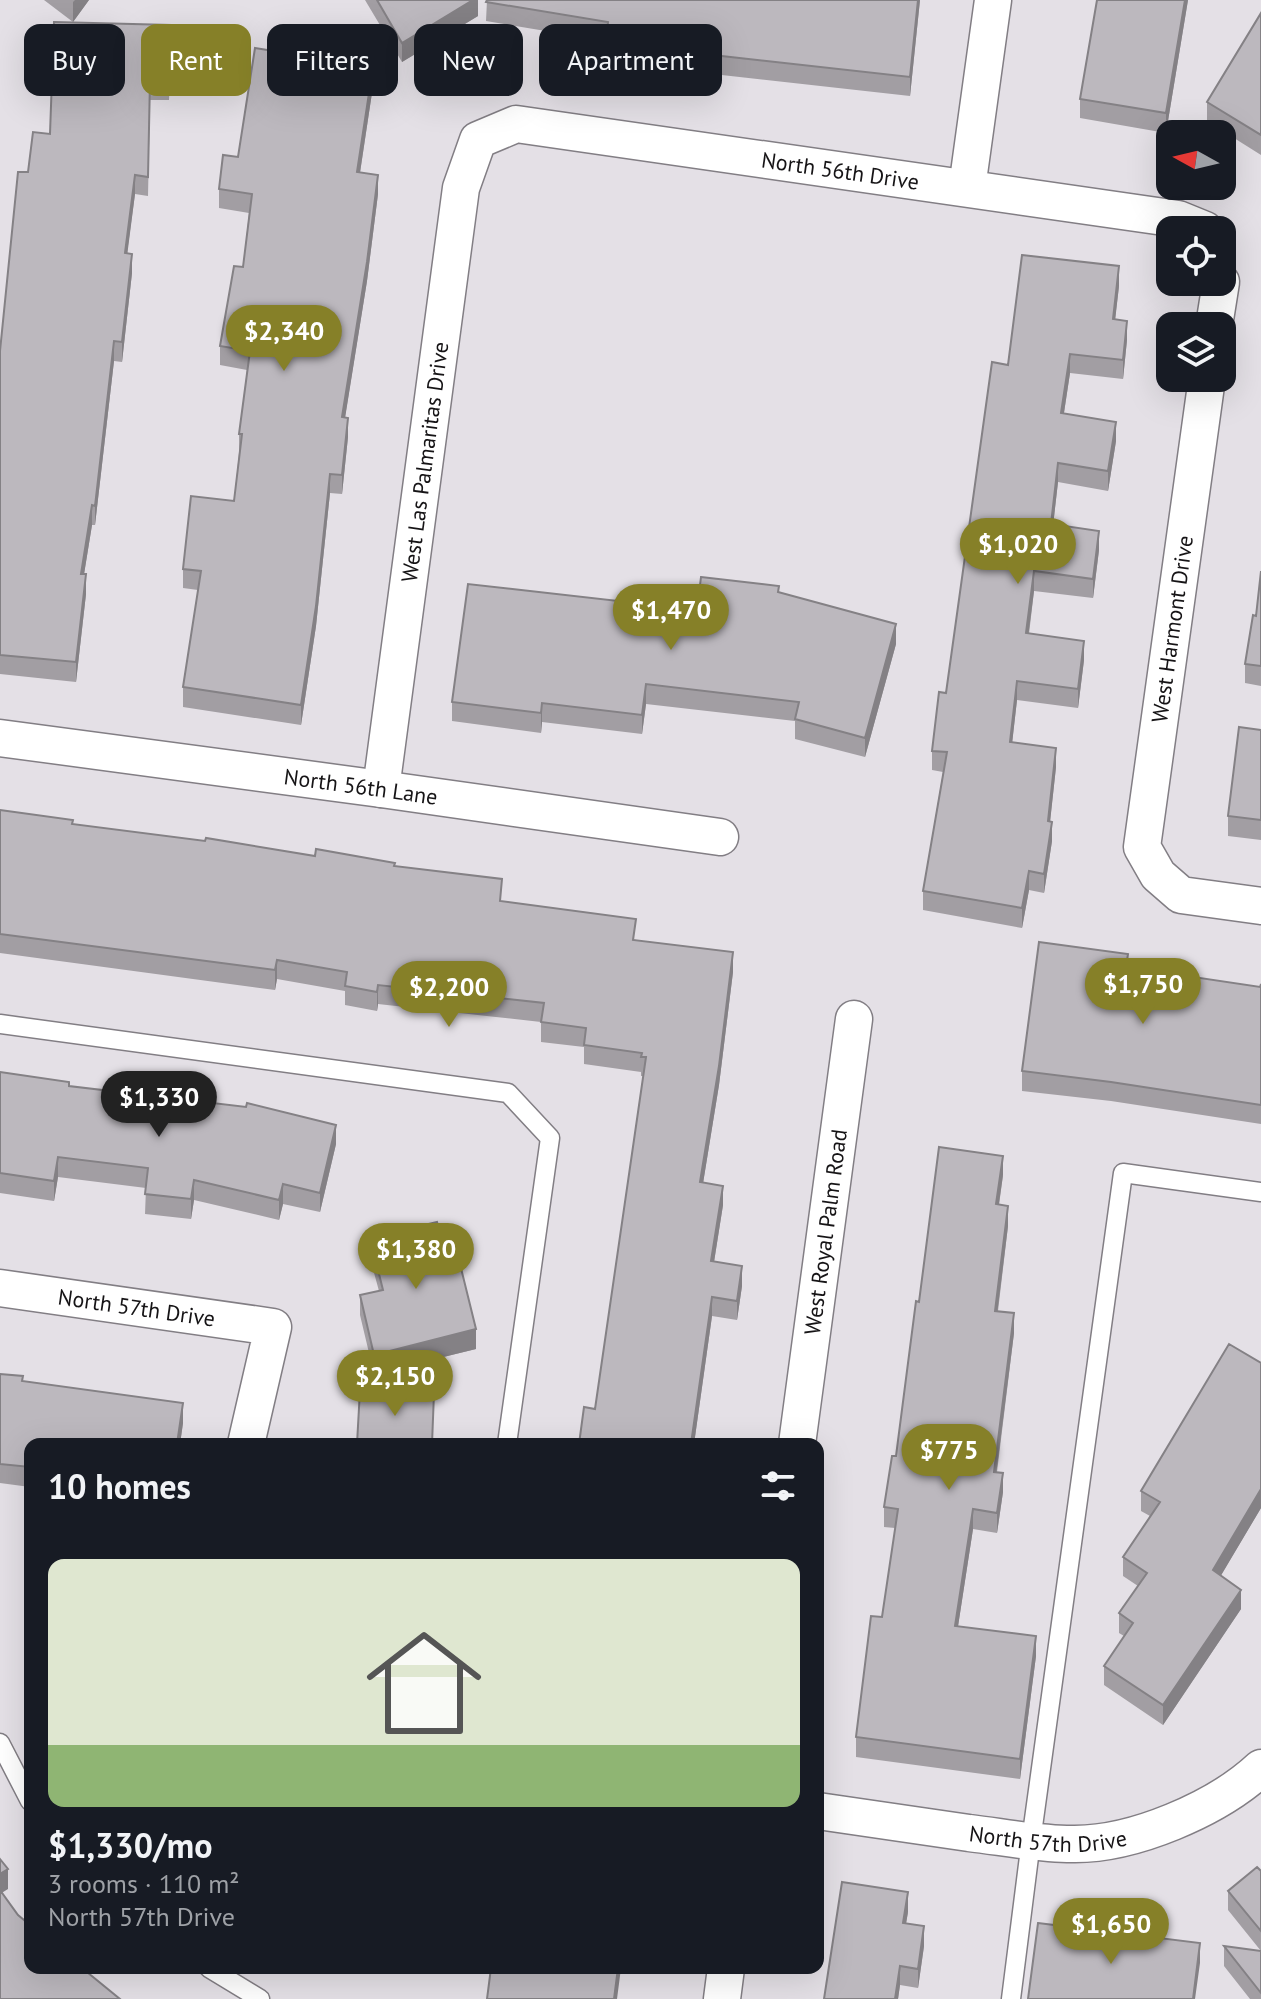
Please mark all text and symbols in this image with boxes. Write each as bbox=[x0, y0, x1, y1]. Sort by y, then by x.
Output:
chip: Buy bbox=[24, 24, 125, 96]
chip: Rent bbox=[141, 24, 251, 96]
chip: Filters bbox=[267, 24, 398, 96]
chip: New bbox=[414, 24, 523, 96]
chip: Apartment bbox=[539, 24, 722, 96]
north arrow bbox=[1156, 120, 1236, 200]
map controls bbox=[1156, 120, 1236, 392]
street label: North 56th Drive bbox=[760, 145, 921, 196]
button: locate bbox=[1156, 216, 1236, 296]
pin: $2,340 bbox=[219, 305, 349, 373]
button: layers bbox=[1156, 312, 1236, 392]
text: $2,340 bbox=[244, 314, 324, 347]
street label: West Las Palmaritas Drive bbox=[395, 340, 454, 584]
pin: $1,020 bbox=[953, 518, 1083, 586]
text: $1,020 bbox=[978, 527, 1058, 560]
street label: West Harmont Drive bbox=[1145, 534, 1199, 724]
pin: $1,470 bbox=[606, 584, 736, 652]
text: $1,470 bbox=[631, 593, 711, 626]
street label: North 56th Lane bbox=[282, 762, 439, 811]
pin: $1,750 bbox=[1078, 958, 1208, 1026]
pin: $2,200 bbox=[384, 961, 514, 1029]
text: $1,750 bbox=[1103, 967, 1183, 1000]
text: $2,200 bbox=[409, 970, 489, 1003]
pin: $1,330 bbox=[94, 1071, 224, 1139]
text: $1,330 bbox=[119, 1080, 199, 1113]
street label: West Royal Palm Road bbox=[798, 1127, 853, 1337]
pin: $1,380 bbox=[351, 1223, 481, 1291]
text: $1,380 bbox=[376, 1232, 456, 1265]
street label: North 57th Drive bbox=[56, 1282, 217, 1333]
pin: $2,150 bbox=[330, 1350, 460, 1418]
text: $2,150 bbox=[355, 1359, 435, 1392]
pin: $775 bbox=[902, 1424, 996, 1492]
text: $775 bbox=[920, 1433, 978, 1466]
text: 10 homes bbox=[48, 1464, 191, 1508]
icon: filters bbox=[756, 1464, 800, 1508]
icon: home bbox=[352, 1611, 496, 1755]
street label: North 57th Drive bbox=[967, 1819, 1129, 1858]
text: $1,330/mo bbox=[48, 1823, 212, 1867]
text: 3 rooms · 110 m² bbox=[48, 1867, 240, 1900]
pin: $1,650 bbox=[1046, 1898, 1176, 1966]
text: North 57th Drive bbox=[48, 1900, 235, 1933]
text: $1,650 bbox=[1071, 1907, 1151, 1940]

